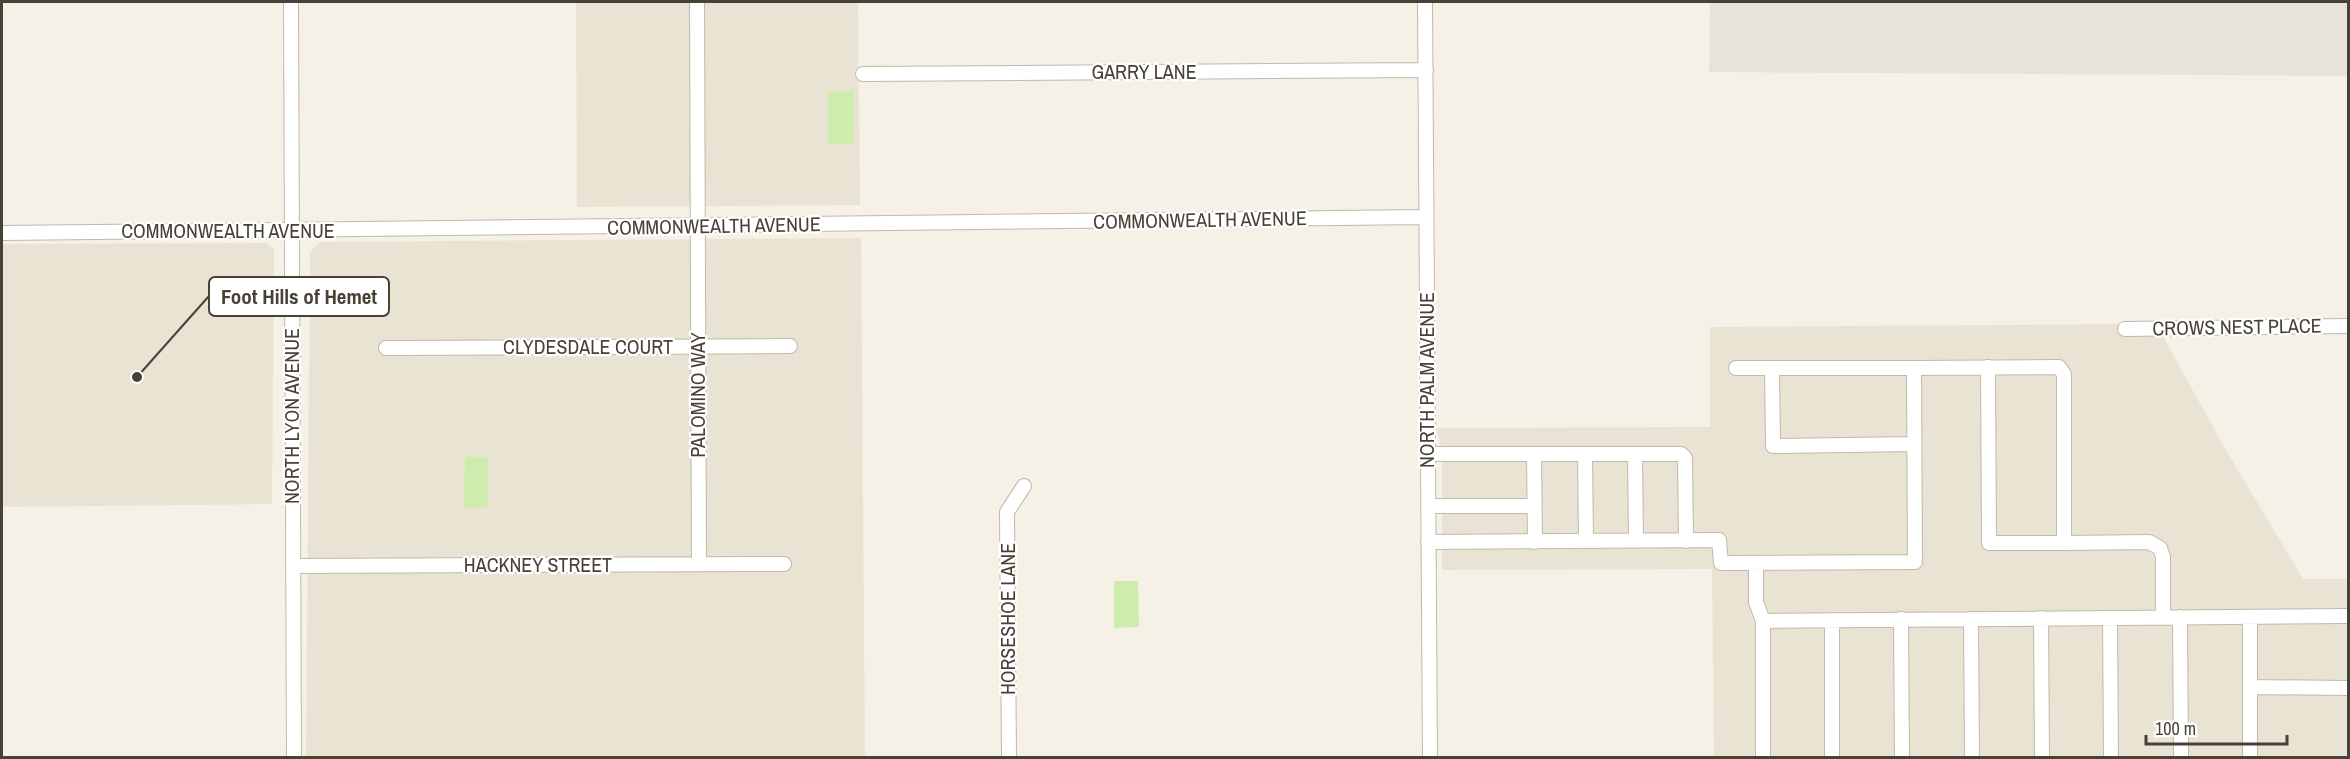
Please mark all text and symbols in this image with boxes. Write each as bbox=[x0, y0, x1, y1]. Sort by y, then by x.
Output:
street label: GARRY LANE bbox=[1091, 58, 1197, 85]
street label: COMMONWEALTH AVENUE bbox=[1093, 204, 1307, 235]
street label: COMMONWEALTH AVENUE bbox=[607, 210, 821, 241]
street label: COMMONWEALTH AVENUE bbox=[121, 217, 335, 244]
callout: Foot Hills of Hemet bbox=[209, 277, 389, 316]
text: Foot Hills of Hemet bbox=[221, 282, 377, 311]
street label: NORTH PALM AVENUE bbox=[1413, 292, 1440, 468]
street label: CROWS NEST PLACE bbox=[2152, 312, 2322, 341]
street label: NORTH LYON AVENUE bbox=[278, 328, 305, 504]
street label: PALOMINO WAY bbox=[684, 332, 711, 458]
street label: CLYDESDALE COURT bbox=[503, 333, 673, 360]
street label: HORSESHOE LANE bbox=[994, 543, 1021, 695]
street label: HACKNEY STREET bbox=[464, 551, 612, 578]
scale bar bbox=[2146, 708, 2287, 746]
text: 100 m bbox=[2155, 716, 2196, 741]

